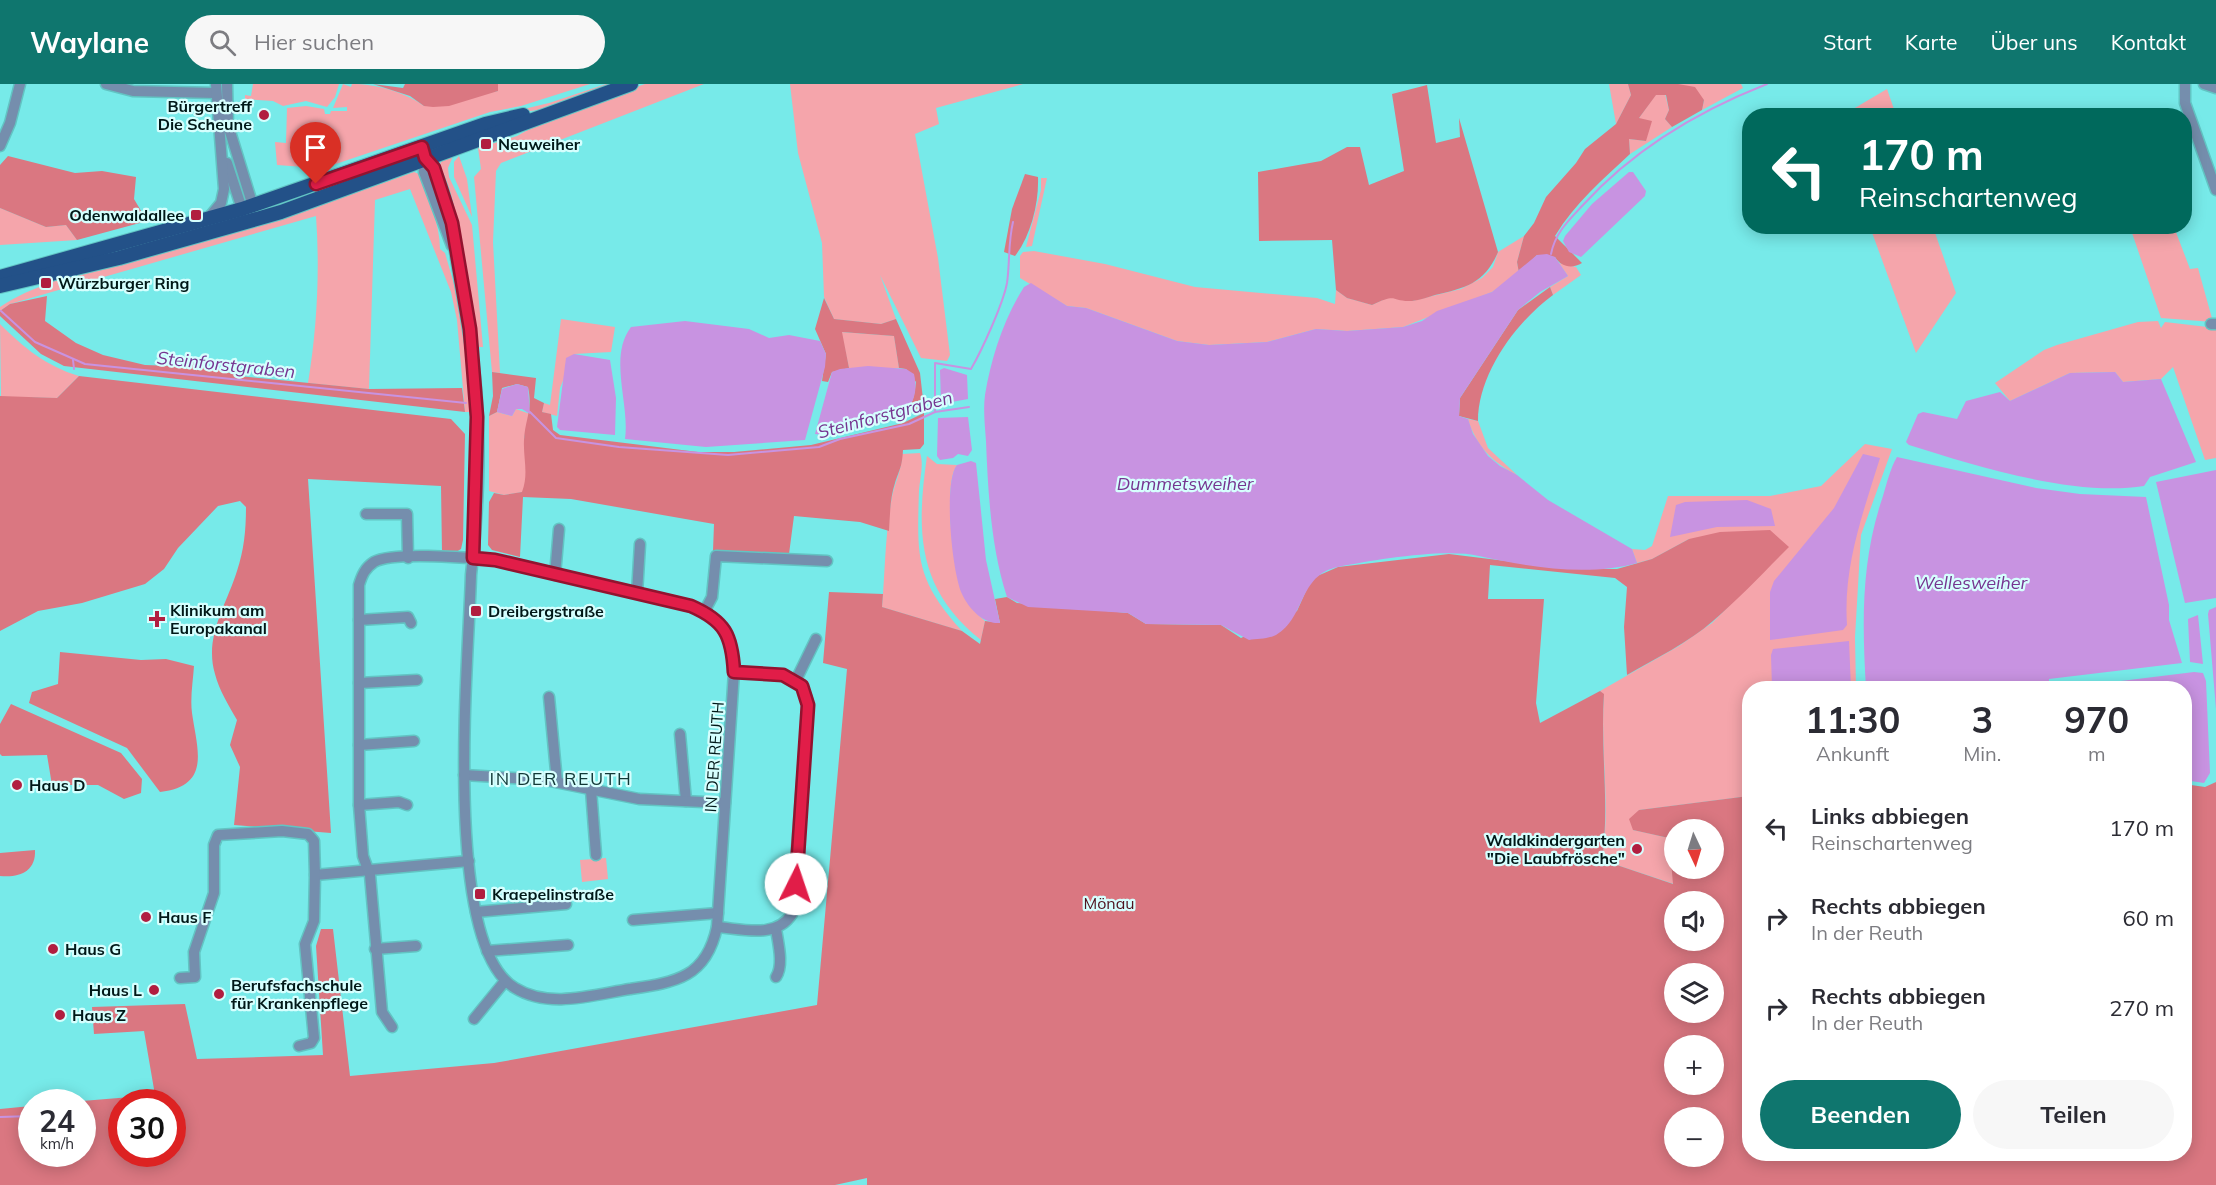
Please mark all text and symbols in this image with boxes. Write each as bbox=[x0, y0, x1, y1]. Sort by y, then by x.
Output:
search box bbox=[185, 15, 605, 69]
text: Waylane bbox=[30, 25, 149, 60]
icon: search bbox=[206, 26, 239, 59]
text: Hier suchen bbox=[254, 28, 374, 56]
text: Start bbox=[1823, 29, 1872, 55]
text: Karte bbox=[1905, 29, 1957, 55]
text: Über uns bbox=[1990, 29, 2078, 55]
text: Kontakt bbox=[2111, 29, 2186, 55]
place label: Bürgertreff Die Scheune bbox=[158, 96, 253, 134]
marker: Bürgertreff Die Scheune bbox=[257, 108, 271, 122]
pin bbox=[290, 122, 341, 184]
text: 170 m bbox=[1859, 128, 1984, 181]
icon: arrive bbox=[299, 131, 332, 164]
icon: left bbox=[1760, 132, 1838, 210]
place label: Neuweiher bbox=[498, 134, 581, 154]
marker: Neuweiher bbox=[479, 137, 493, 151]
text: Reinschartenweg bbox=[1859, 180, 2078, 214]
place label: Odenwaldallee bbox=[69, 205, 184, 225]
marker: Odenwaldallee bbox=[189, 208, 203, 222]
place label: Würzburger Ring bbox=[58, 273, 190, 293]
marker: Würzburger Ring bbox=[39, 276, 53, 290]
water label: Steinforstgraben bbox=[156, 346, 296, 383]
water label: Steinforstgraben bbox=[815, 385, 955, 444]
water label: Dummetsweiher bbox=[1117, 472, 1255, 495]
water label: Wellesweiher bbox=[1915, 571, 2029, 594]
place label: Klinikum am Europakanal bbox=[170, 600, 267, 638]
place label: Dreibergstraße bbox=[488, 601, 604, 621]
marker: Dreibergstraße bbox=[469, 604, 483, 618]
marker: Klinikum am Europakanal bbox=[148, 610, 166, 628]
text: 11:30 bbox=[1805, 697, 1900, 742]
text: 3 bbox=[1971, 697, 1993, 742]
text: 970 bbox=[2064, 697, 2129, 742]
street label: IN DER REUTH bbox=[700, 701, 728, 813]
text: Ankunft bbox=[1816, 741, 1889, 766]
text: Min. bbox=[1963, 741, 2001, 766]
text: m bbox=[2088, 741, 2105, 766]
district label: IN DER REUTH bbox=[490, 767, 632, 790]
place label: Haus D bbox=[29, 775, 85, 795]
marker: Haus D bbox=[10, 778, 24, 792]
text: Links abbiegen bbox=[1811, 802, 1969, 830]
icon: left bbox=[1760, 812, 1793, 845]
text: 170 m bbox=[2109, 814, 2174, 842]
north arrow bbox=[1664, 819, 1724, 879]
map controls bbox=[1664, 819, 1724, 1167]
place label: Waldkindergarten "Die Laubfrösche" bbox=[1485, 830, 1625, 868]
text: Reinschartenweg bbox=[1811, 830, 1973, 855]
marker: Waldkindergarten "Die Laubfrösche" bbox=[1630, 842, 1644, 856]
position arrow bbox=[764, 852, 828, 916]
place label: Kraepelinstraße bbox=[492, 884, 614, 904]
marker: Kraepelinstraße bbox=[473, 887, 487, 901]
button: sound bbox=[1664, 891, 1724, 951]
text: Rechts abbiegen bbox=[1811, 892, 1986, 920]
park label: Mönau bbox=[1083, 893, 1135, 913]
icon: right bbox=[1760, 902, 1793, 935]
text: 60 m bbox=[2123, 904, 2174, 932]
place label: Haus F bbox=[158, 907, 211, 927]
marker: Haus F bbox=[139, 910, 153, 924]
text: In der Reuth bbox=[1811, 920, 1923, 945]
place label: Haus G bbox=[65, 939, 121, 959]
marker: Haus G bbox=[46, 942, 60, 956]
button: layers bbox=[1664, 963, 1724, 1023]
place label: Berufsfachschule für Krankenpflege bbox=[231, 975, 368, 1013]
place label: Haus L bbox=[89, 980, 142, 1000]
text: Rechts abbiegen bbox=[1811, 982, 1986, 1010]
marker: Haus L bbox=[147, 983, 161, 997]
marker: Berufsfachschule für Krankenpflege bbox=[212, 987, 226, 1001]
icon: right bbox=[1760, 992, 1793, 1025]
text: 270 m bbox=[2109, 994, 2174, 1022]
place label: Haus Z bbox=[72, 1005, 126, 1025]
marker: Haus Z bbox=[53, 1008, 67, 1022]
text: In der Reuth bbox=[1811, 1010, 1923, 1035]
button: + bbox=[1664, 1035, 1724, 1095]
button: Beenden bbox=[1760, 1080, 1961, 1149]
button: Teilen bbox=[1973, 1080, 2174, 1149]
speed limit sign: 30 bbox=[108, 1089, 186, 1167]
text: 24 bbox=[39, 1102, 75, 1140]
button: − bbox=[1664, 1107, 1724, 1167]
text: km/h bbox=[40, 1134, 74, 1153]

